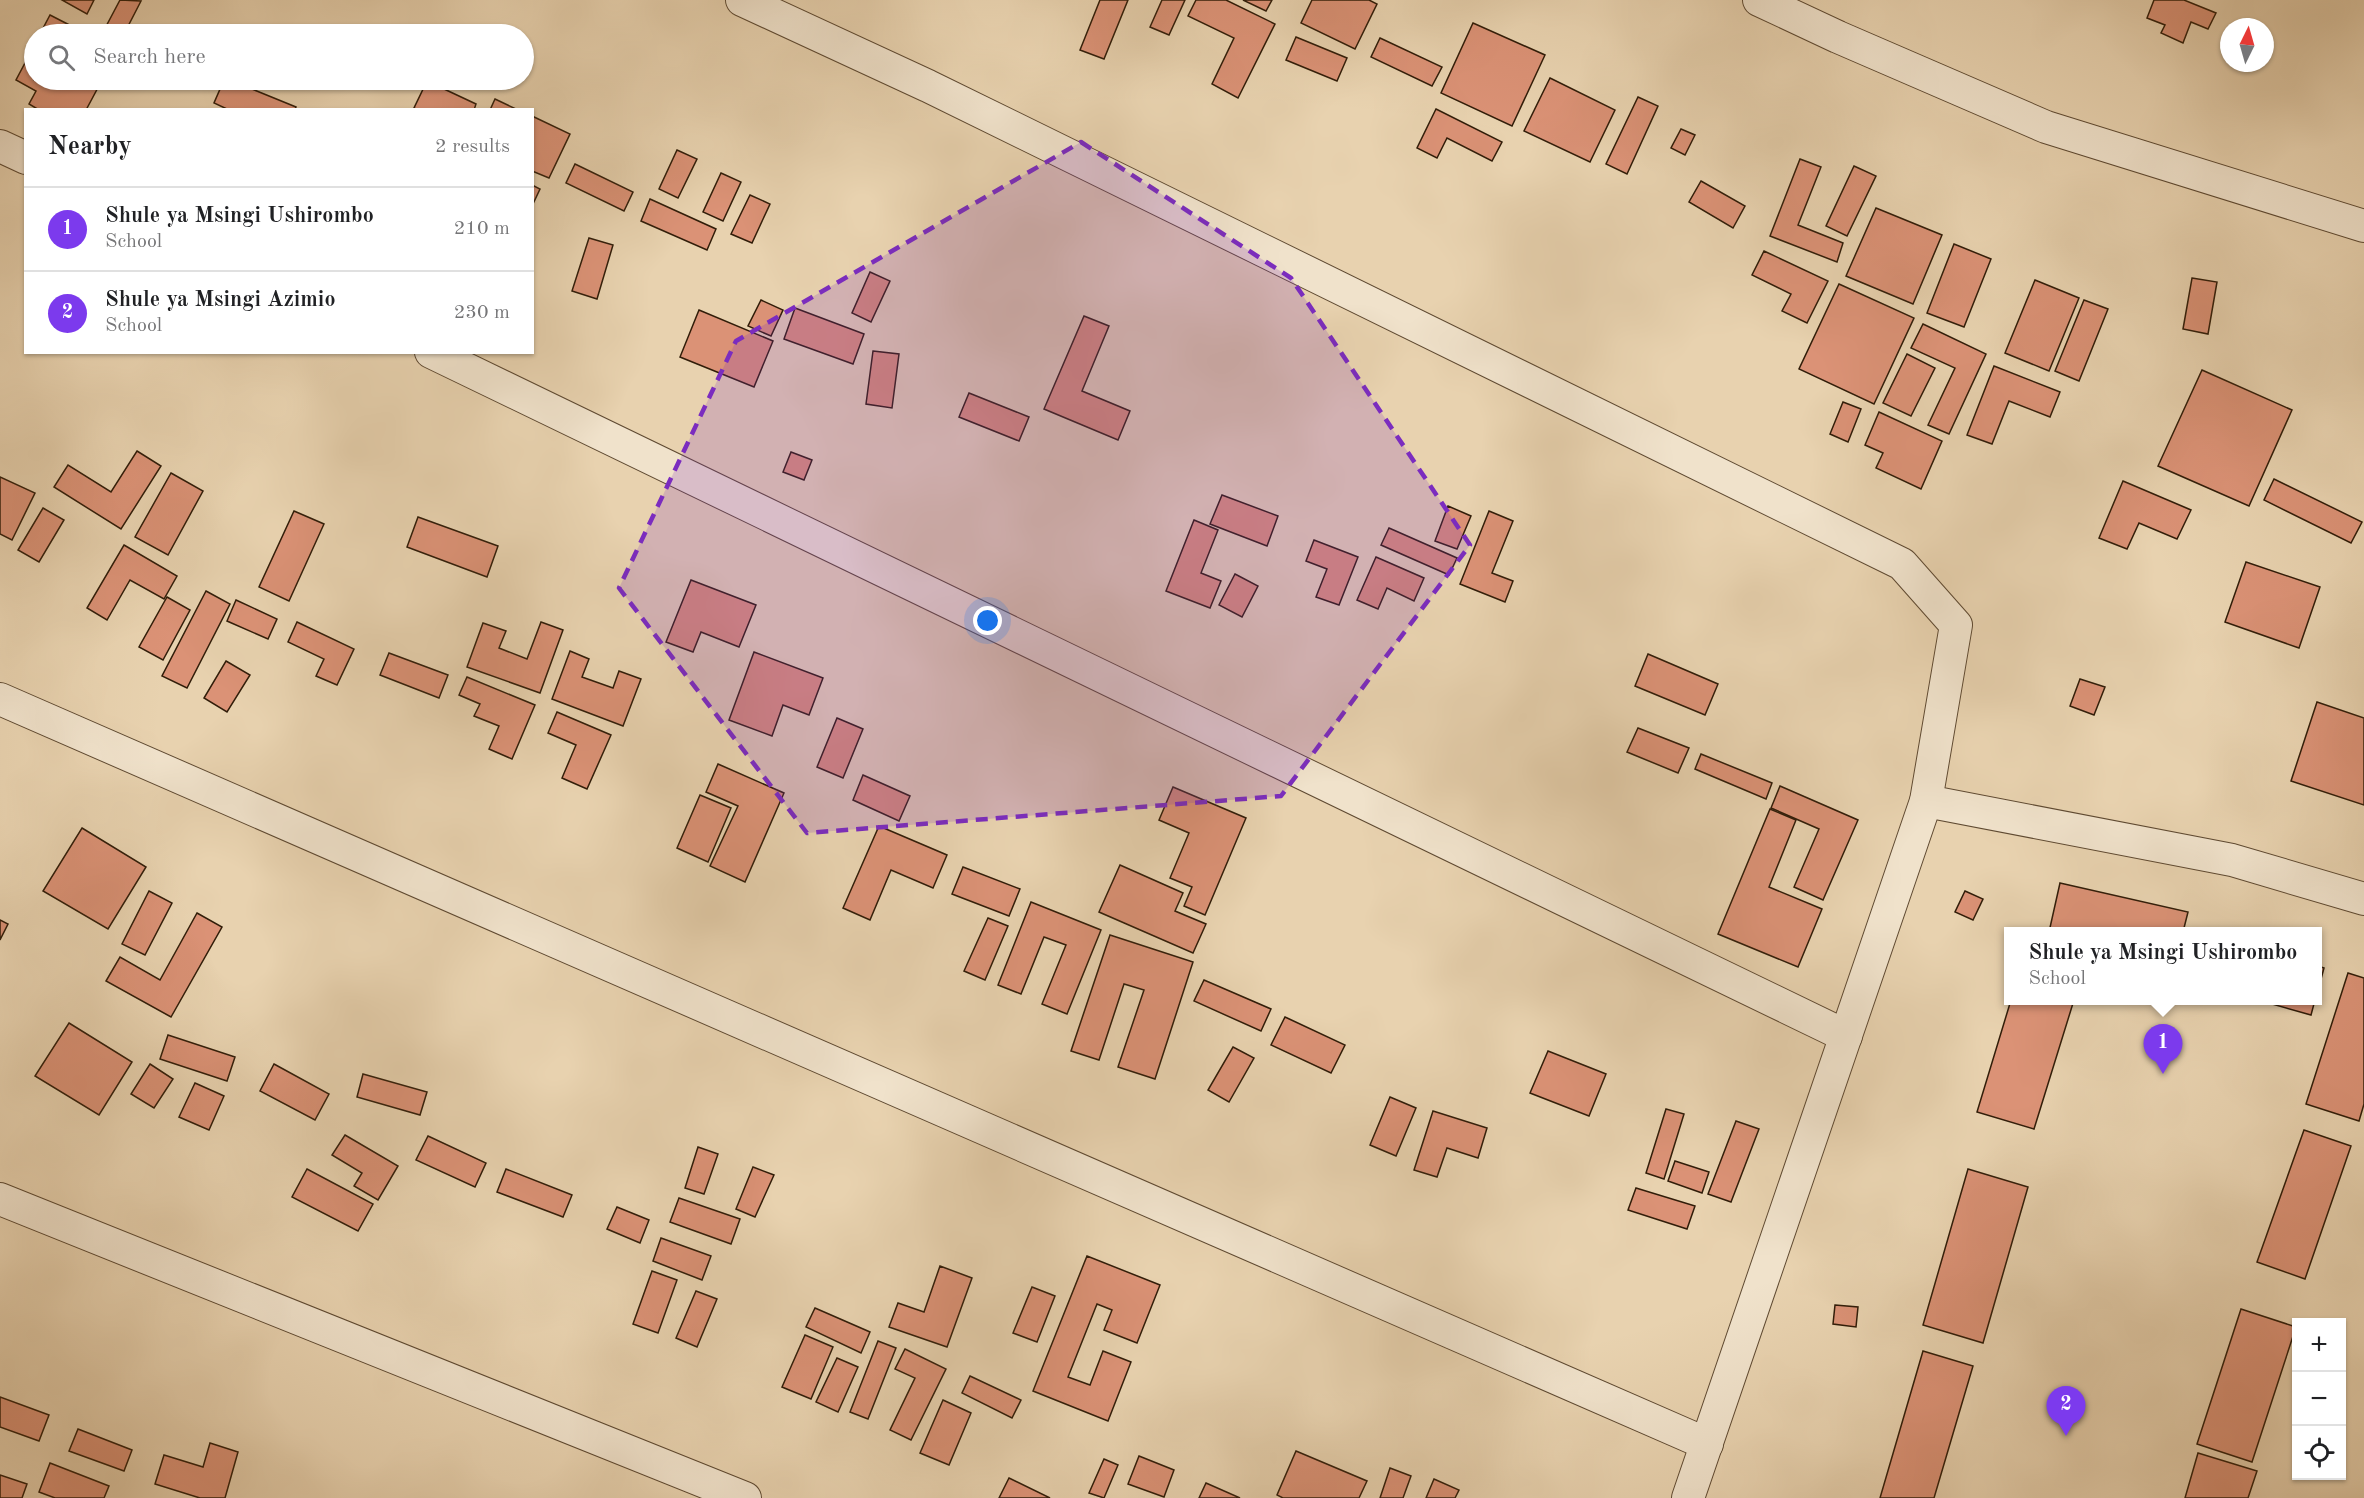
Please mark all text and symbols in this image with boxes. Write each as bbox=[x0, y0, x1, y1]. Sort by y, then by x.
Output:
north arrow bbox=[2220, 18, 2274, 72]
search box bbox=[24, 24, 534, 90]
icon: search bbox=[45, 41, 78, 74]
text: Search here bbox=[93, 46, 206, 68]
text: Nearby bbox=[48, 134, 132, 160]
text: 2 results bbox=[435, 137, 510, 157]
text: Shule ya Msingi Ushirombo bbox=[105, 205, 374, 227]
text: 1 bbox=[62, 219, 73, 239]
text: 210 m bbox=[454, 219, 510, 239]
text: School bbox=[105, 232, 162, 252]
text: Shule ya Msingi Azimio bbox=[105, 289, 335, 311]
text: 2 bbox=[62, 303, 73, 323]
text: 230 m bbox=[454, 303, 510, 323]
text: School bbox=[105, 316, 162, 336]
your location bbox=[973, 606, 1002, 635]
popup bbox=[2004, 927, 2322, 1005]
text: Shule ya Msingi Ushirombo bbox=[2029, 942, 2297, 964]
text: School bbox=[2029, 969, 2086, 989]
pin: 1 bbox=[2144, 1024, 2182, 1074]
map controls bbox=[2292, 1318, 2346, 1480]
button: + bbox=[2292, 1318, 2346, 1372]
button: − bbox=[2292, 1372, 2346, 1426]
pin: 2 bbox=[2046, 1386, 2086, 1436]
button: locate bbox=[2292, 1426, 2346, 1480]

